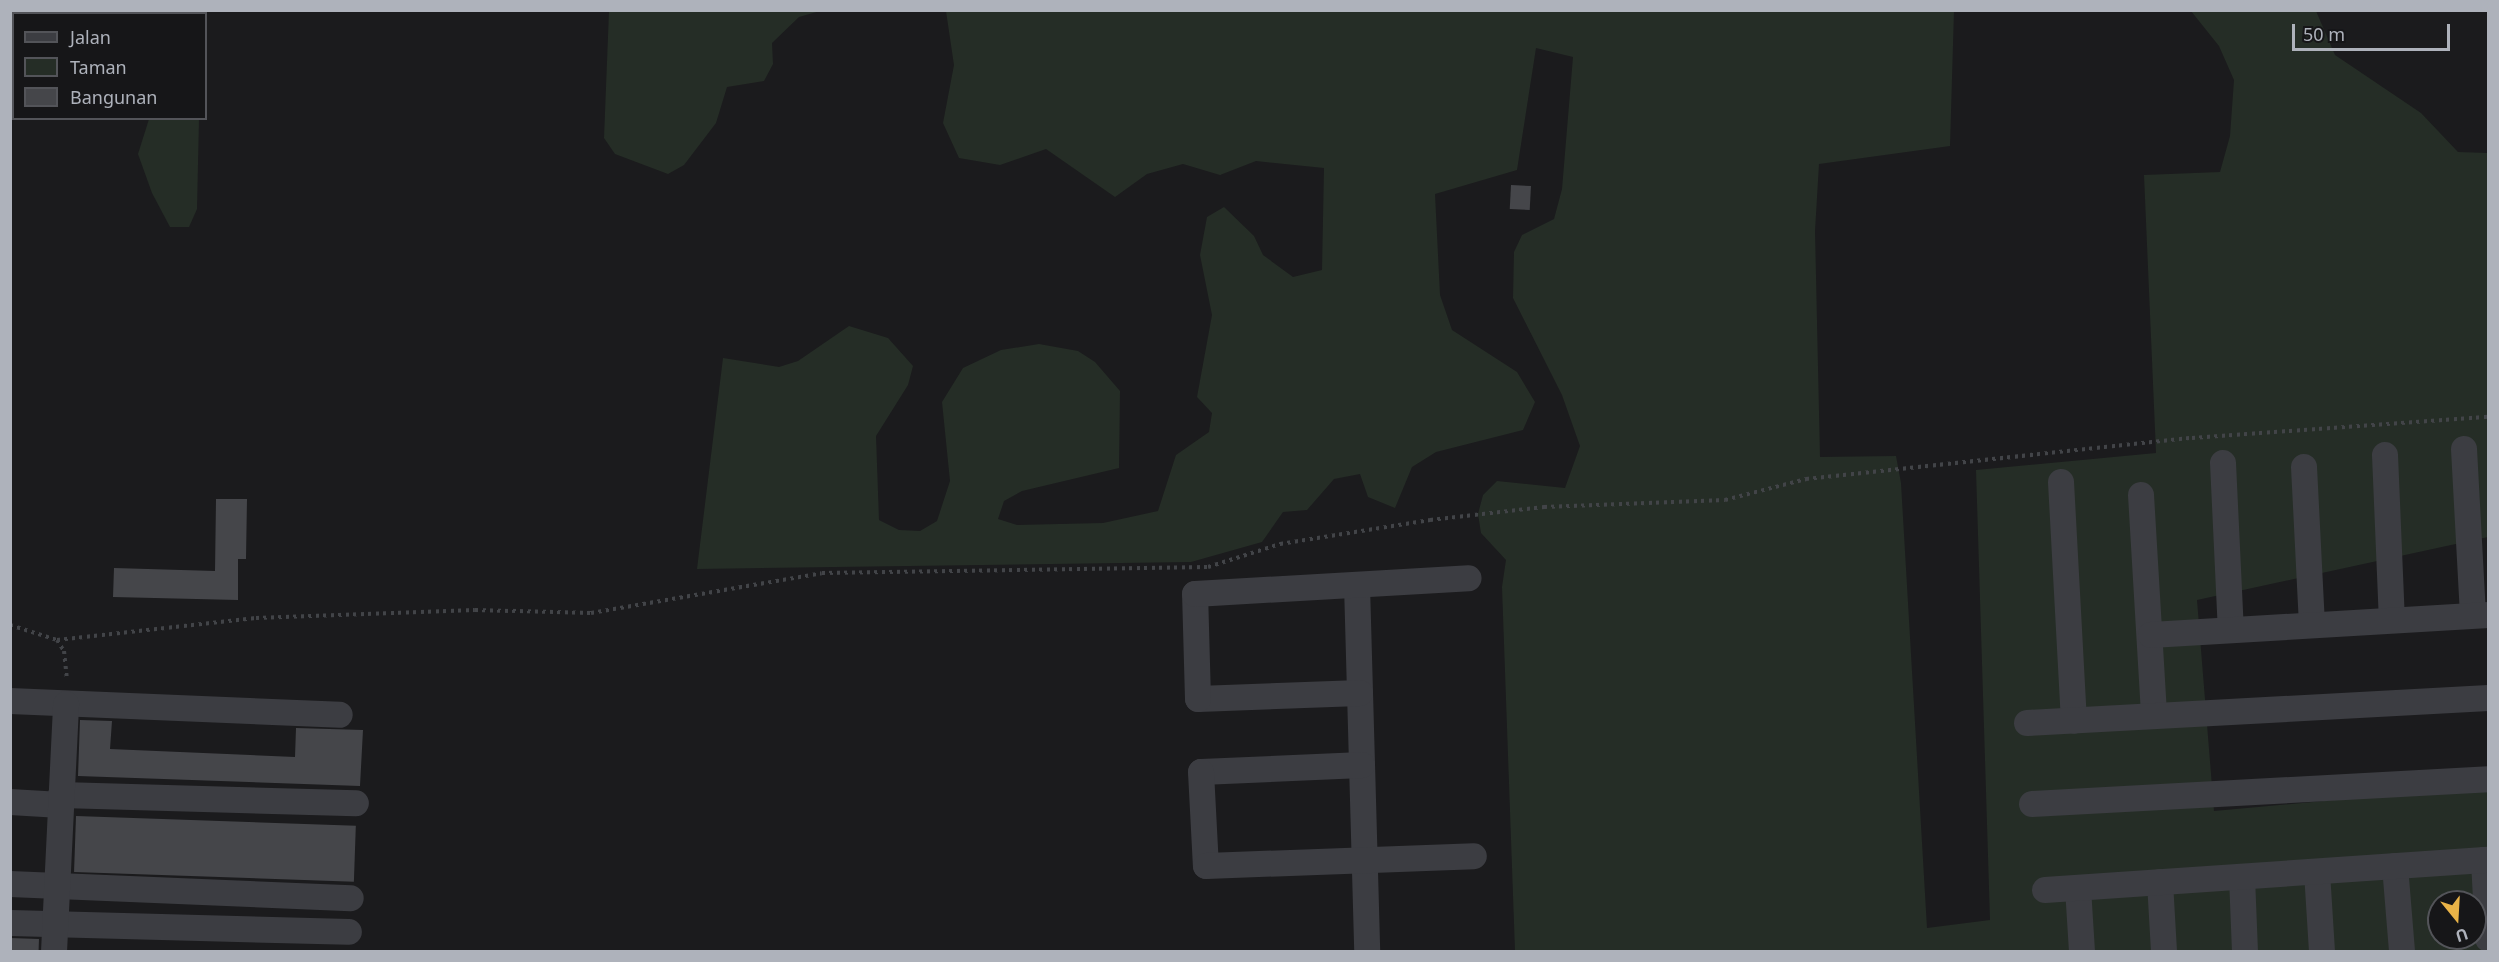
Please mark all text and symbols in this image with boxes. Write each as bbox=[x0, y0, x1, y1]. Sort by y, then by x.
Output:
legend bbox=[12, 12, 207, 120]
scale bar bbox=[2295, 12, 2452, 50]
text: 50 m bbox=[2303, 22, 2345, 46]
text: Jalan bbox=[70, 25, 111, 49]
text: Taman bbox=[70, 55, 127, 79]
text: Bangunan bbox=[70, 85, 157, 109]
north arrow bbox=[2427, 890, 2487, 950]
text: U bbox=[2453, 923, 2471, 948]

